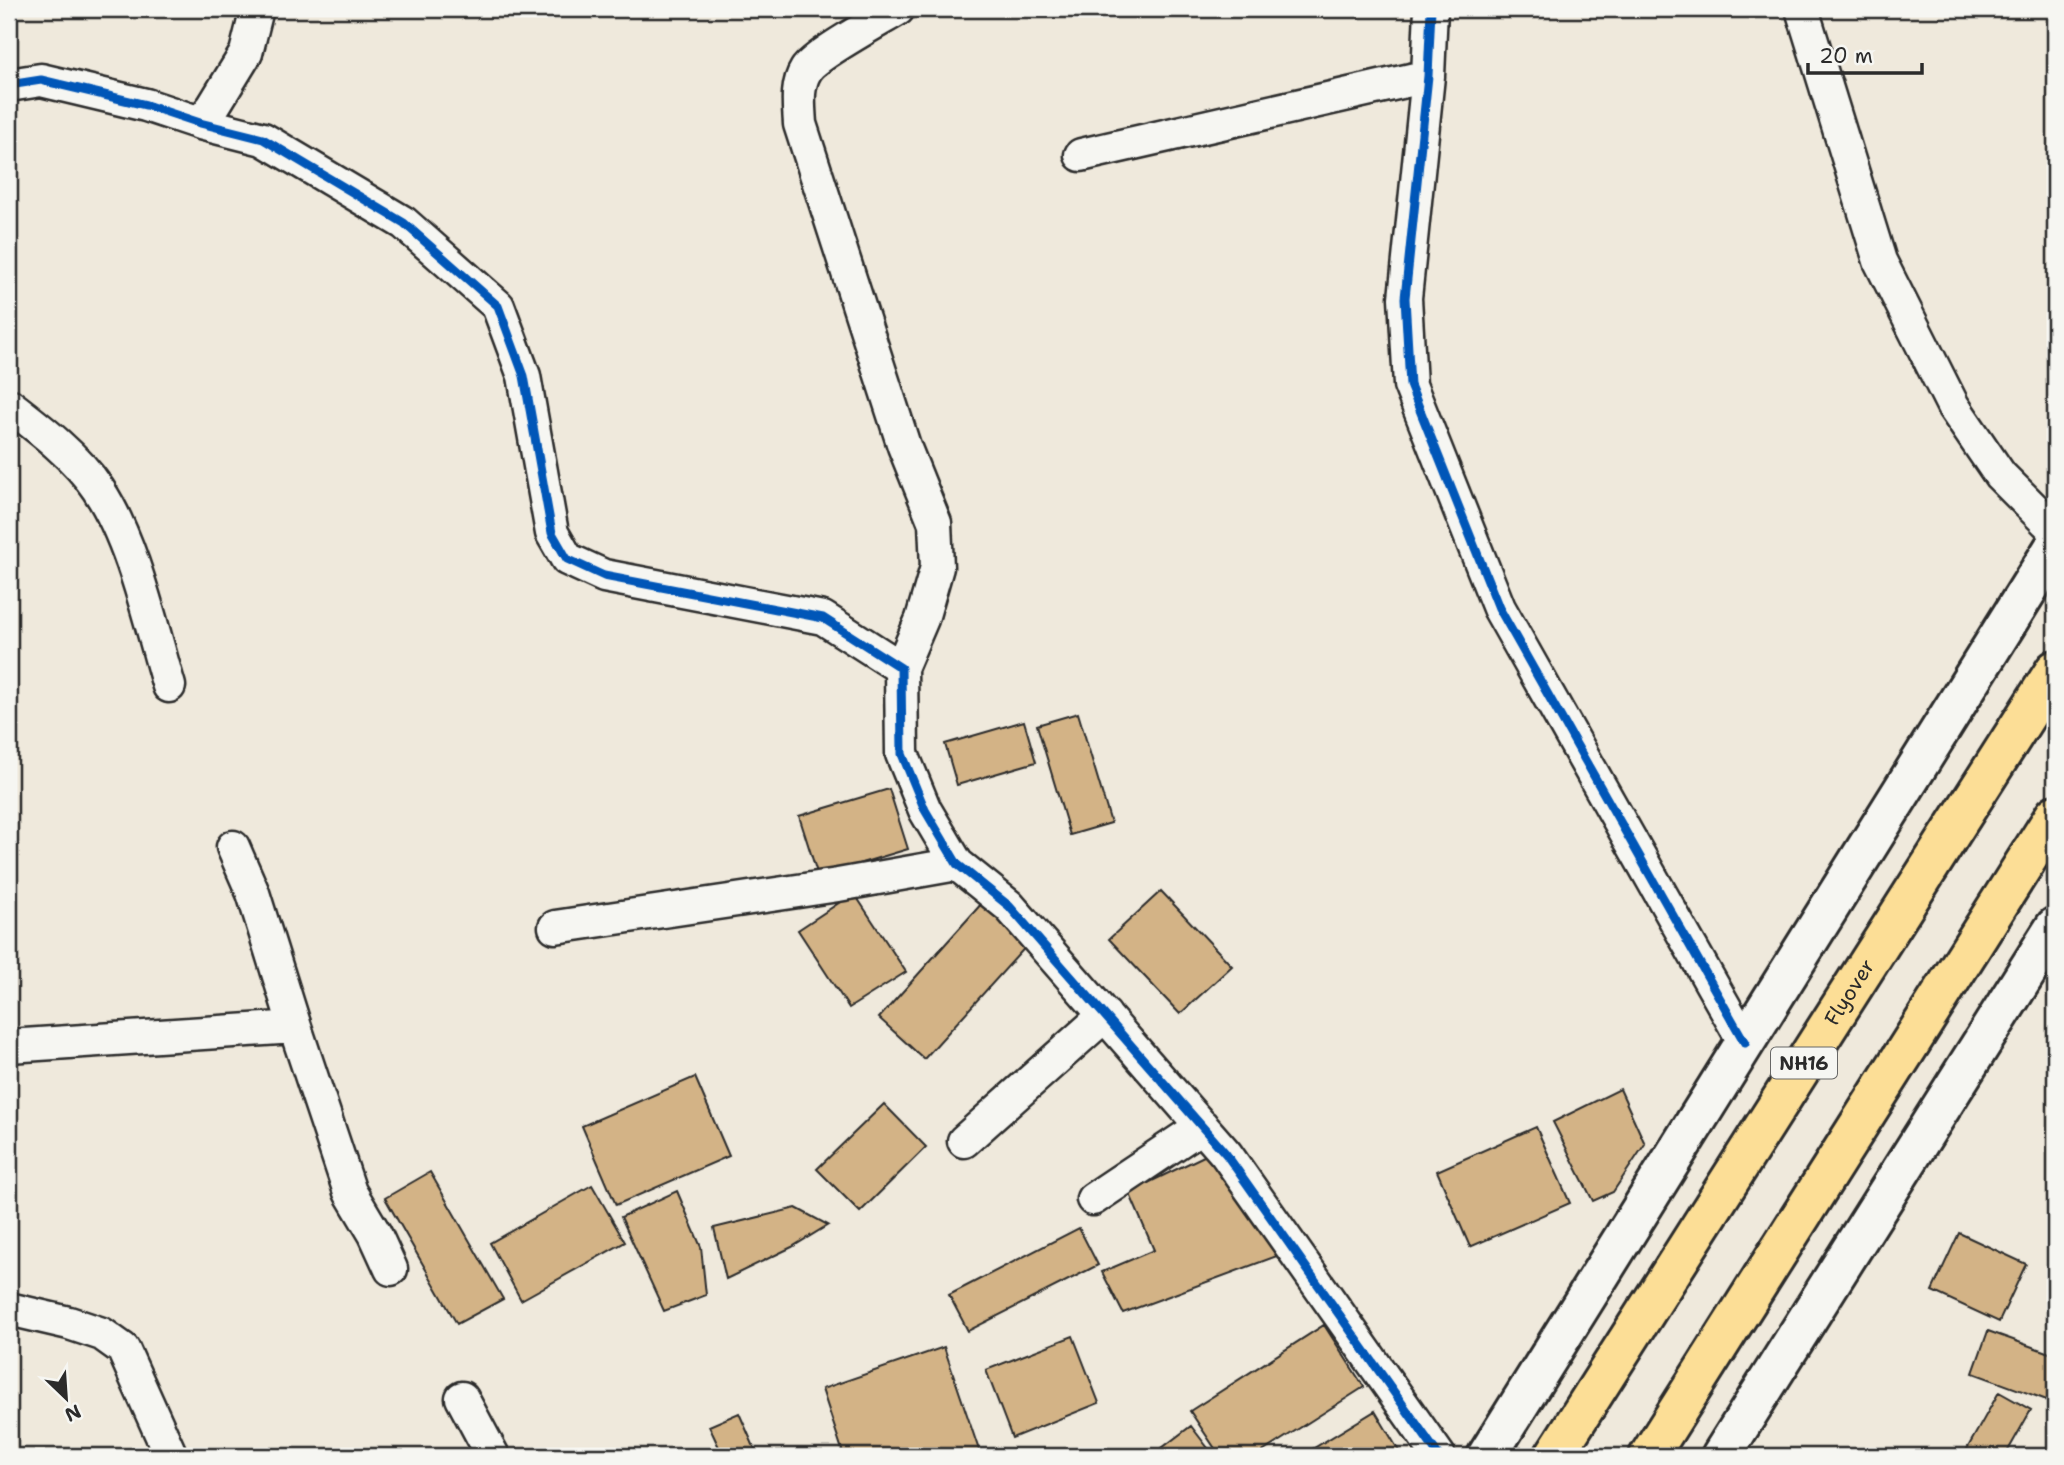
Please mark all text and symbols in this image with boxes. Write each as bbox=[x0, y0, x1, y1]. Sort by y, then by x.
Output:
scale bar bbox=[1808, 32, 1922, 76]
text: 20 m bbox=[1819, 42, 1873, 70]
street label: Flyover bbox=[1818, 953, 1881, 1031]
road number: NH16 bbox=[1771, 1048, 1837, 1078]
north arrow bbox=[32, 1364, 102, 1434]
text: N bbox=[61, 1398, 85, 1427]

